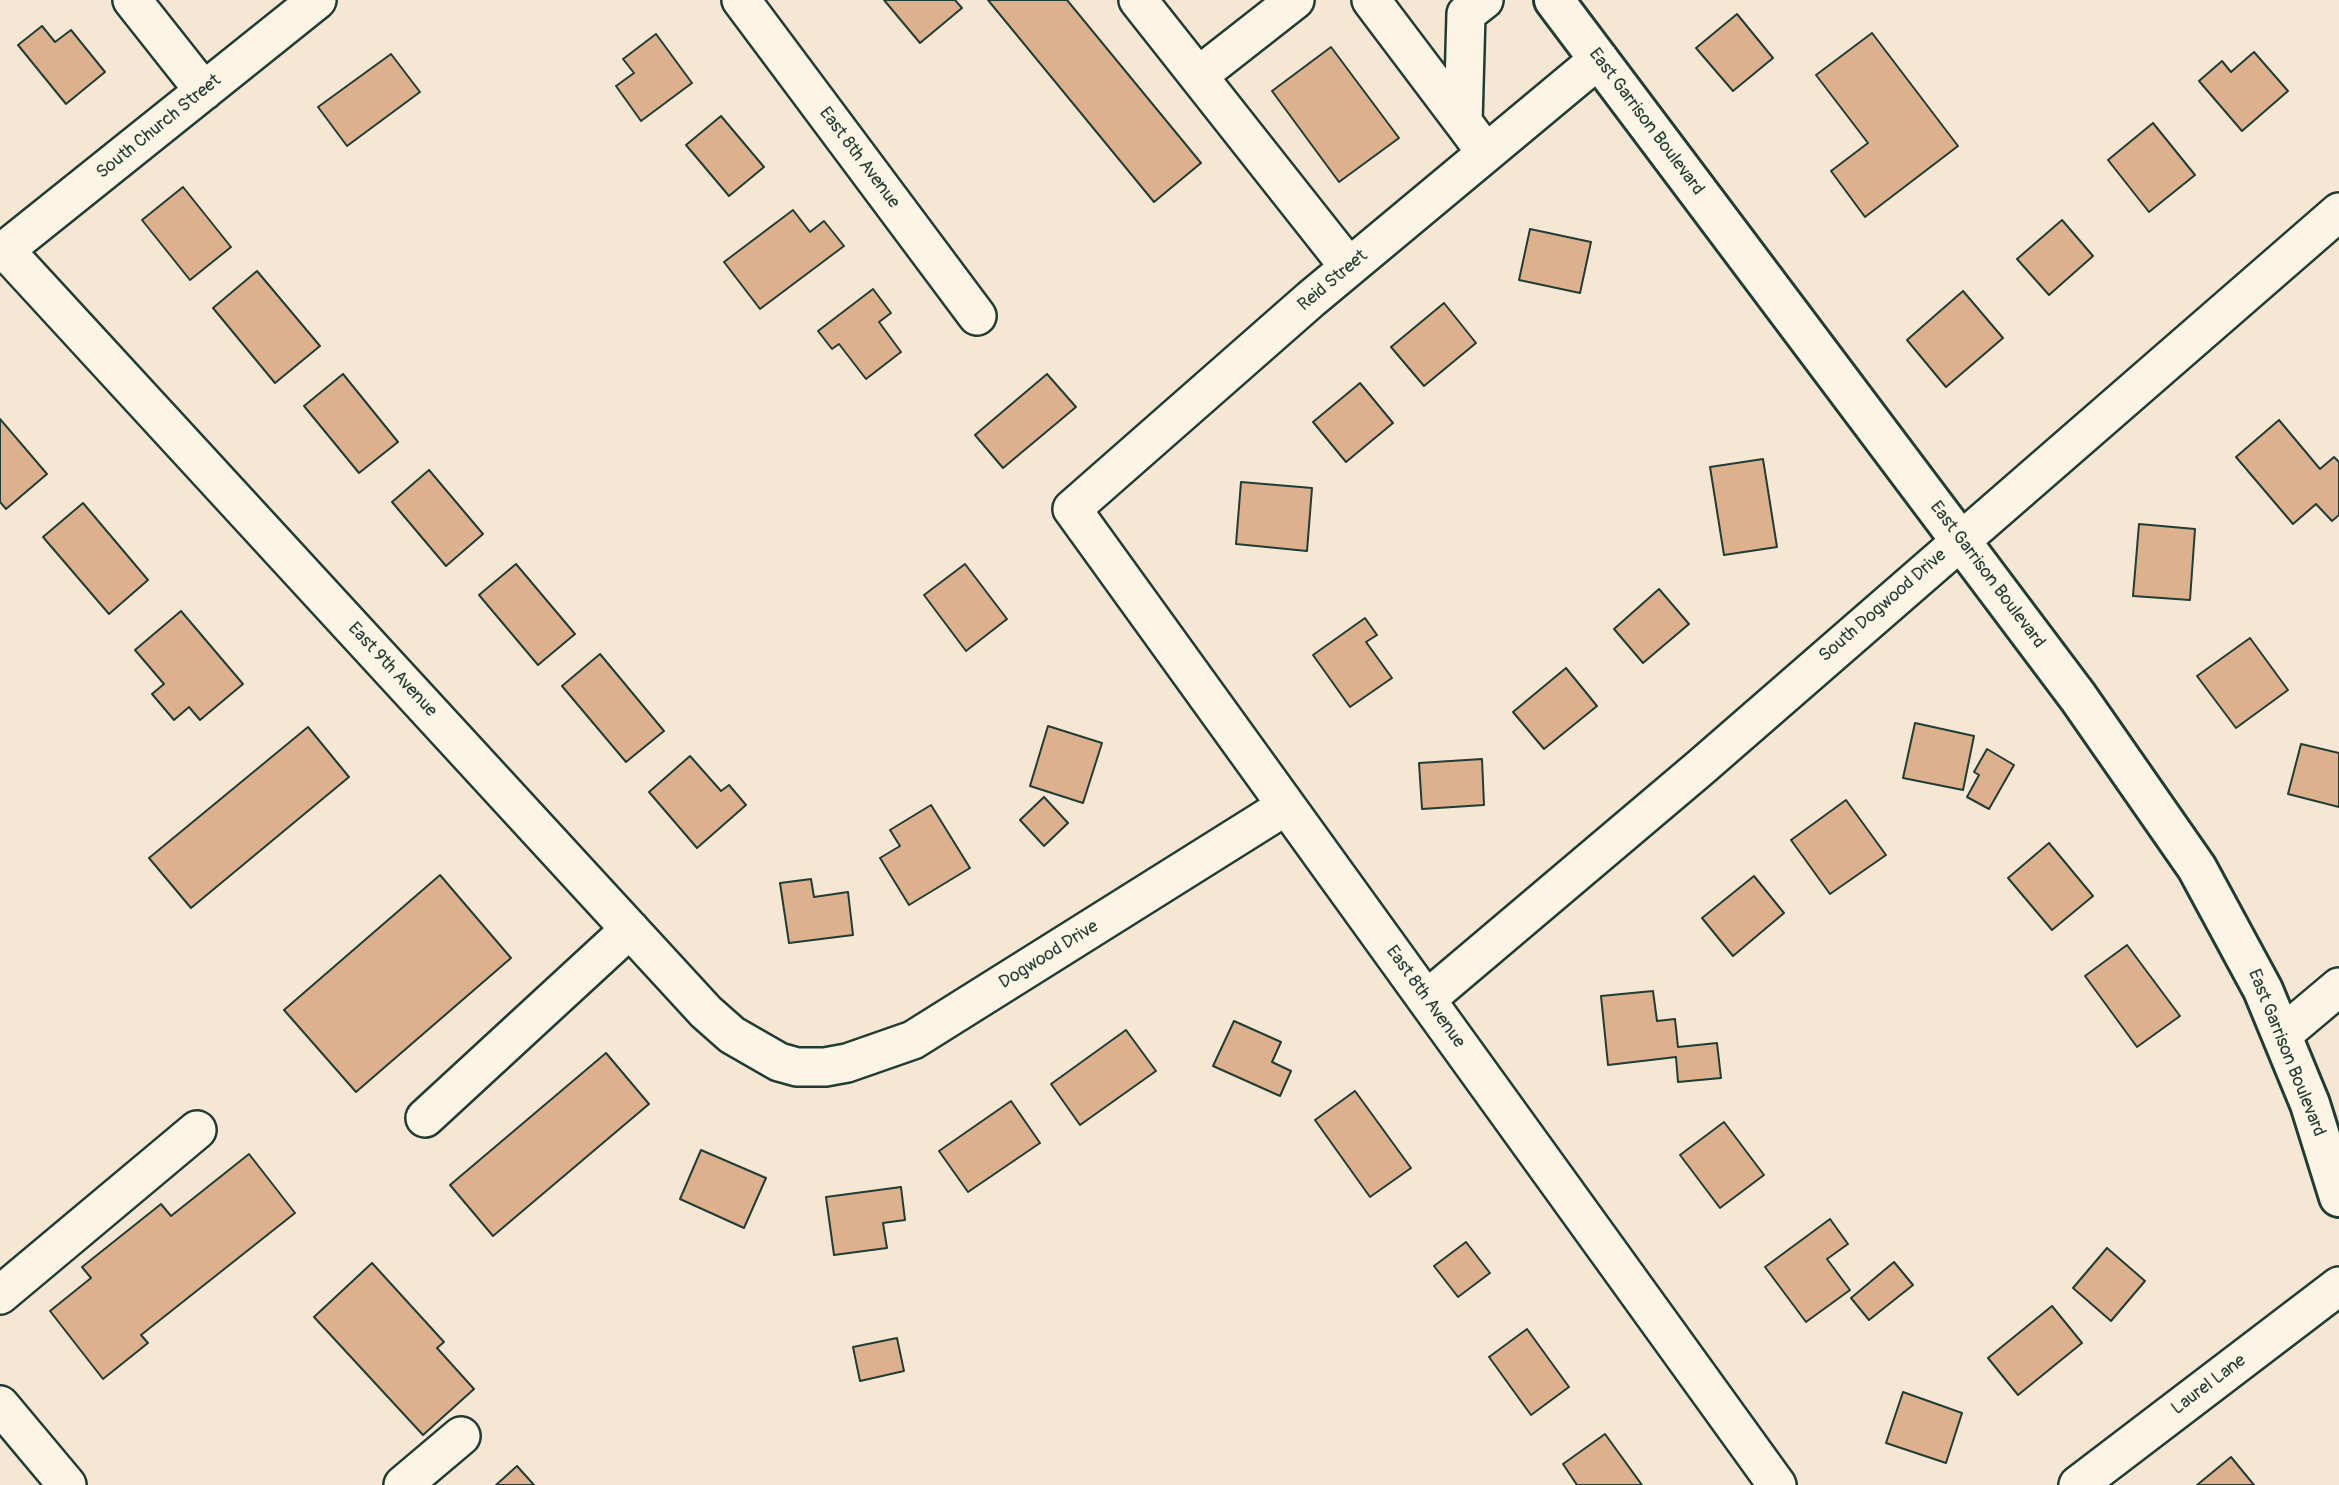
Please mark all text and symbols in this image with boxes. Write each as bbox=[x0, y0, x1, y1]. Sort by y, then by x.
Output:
street label: East Garrison Boulevard bbox=[1584, 44, 1708, 200]
street label: South Church Street bbox=[92, 70, 226, 184]
street label: East 8th Avenue bbox=[814, 103, 904, 213]
street label: Reid Street bbox=[1294, 246, 1372, 316]
street label: East Garrison Boulevard bbox=[1925, 497, 2049, 653]
street label: South Dogwood Drive bbox=[1815, 545, 1951, 667]
street label: East 9th Avenue bbox=[343, 618, 441, 722]
street label: Dogwood Drive bbox=[996, 916, 1102, 994]
street label: East 8th Avenue bbox=[1381, 942, 1469, 1052]
street label: East Garrison Boulevard bbox=[2243, 966, 2329, 1140]
street label: Laurel Lane bbox=[2168, 1350, 2250, 1420]

